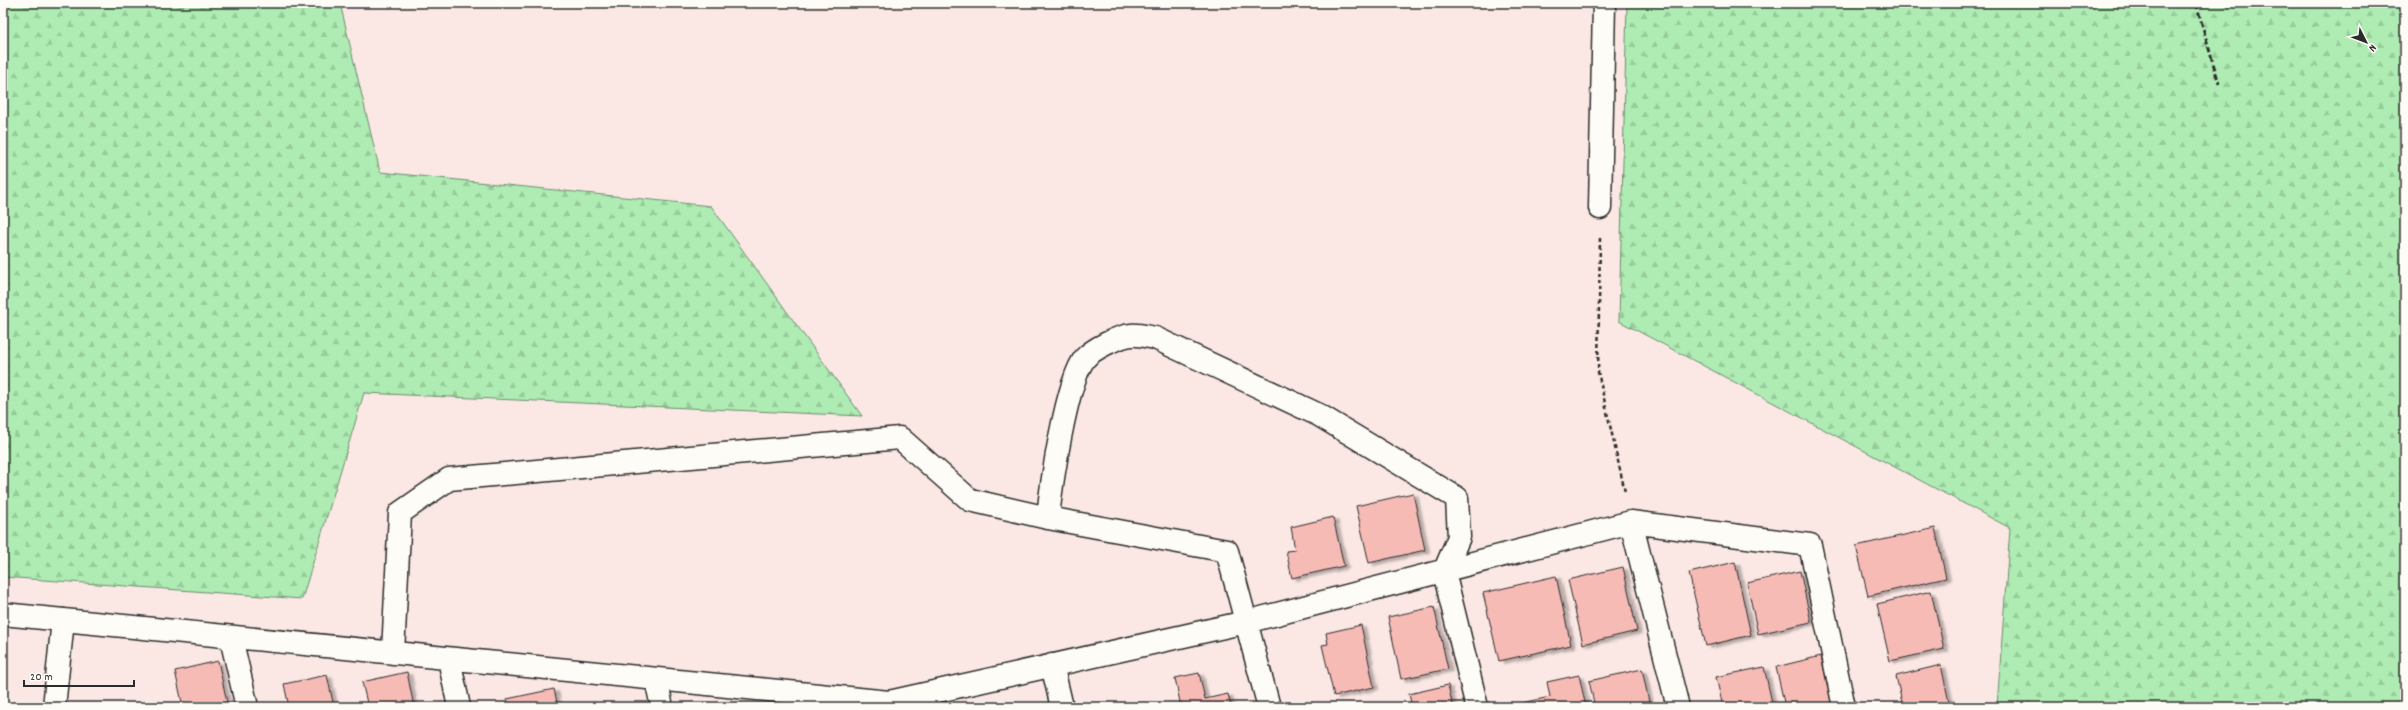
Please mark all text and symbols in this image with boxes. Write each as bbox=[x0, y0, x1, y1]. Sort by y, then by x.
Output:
north arrow bbox=[2346, 22, 2386, 62]
text: N bbox=[2364, 40, 2380, 55]
scale bar bbox=[24, 662, 134, 688]
text: 20 m bbox=[30, 669, 53, 686]

